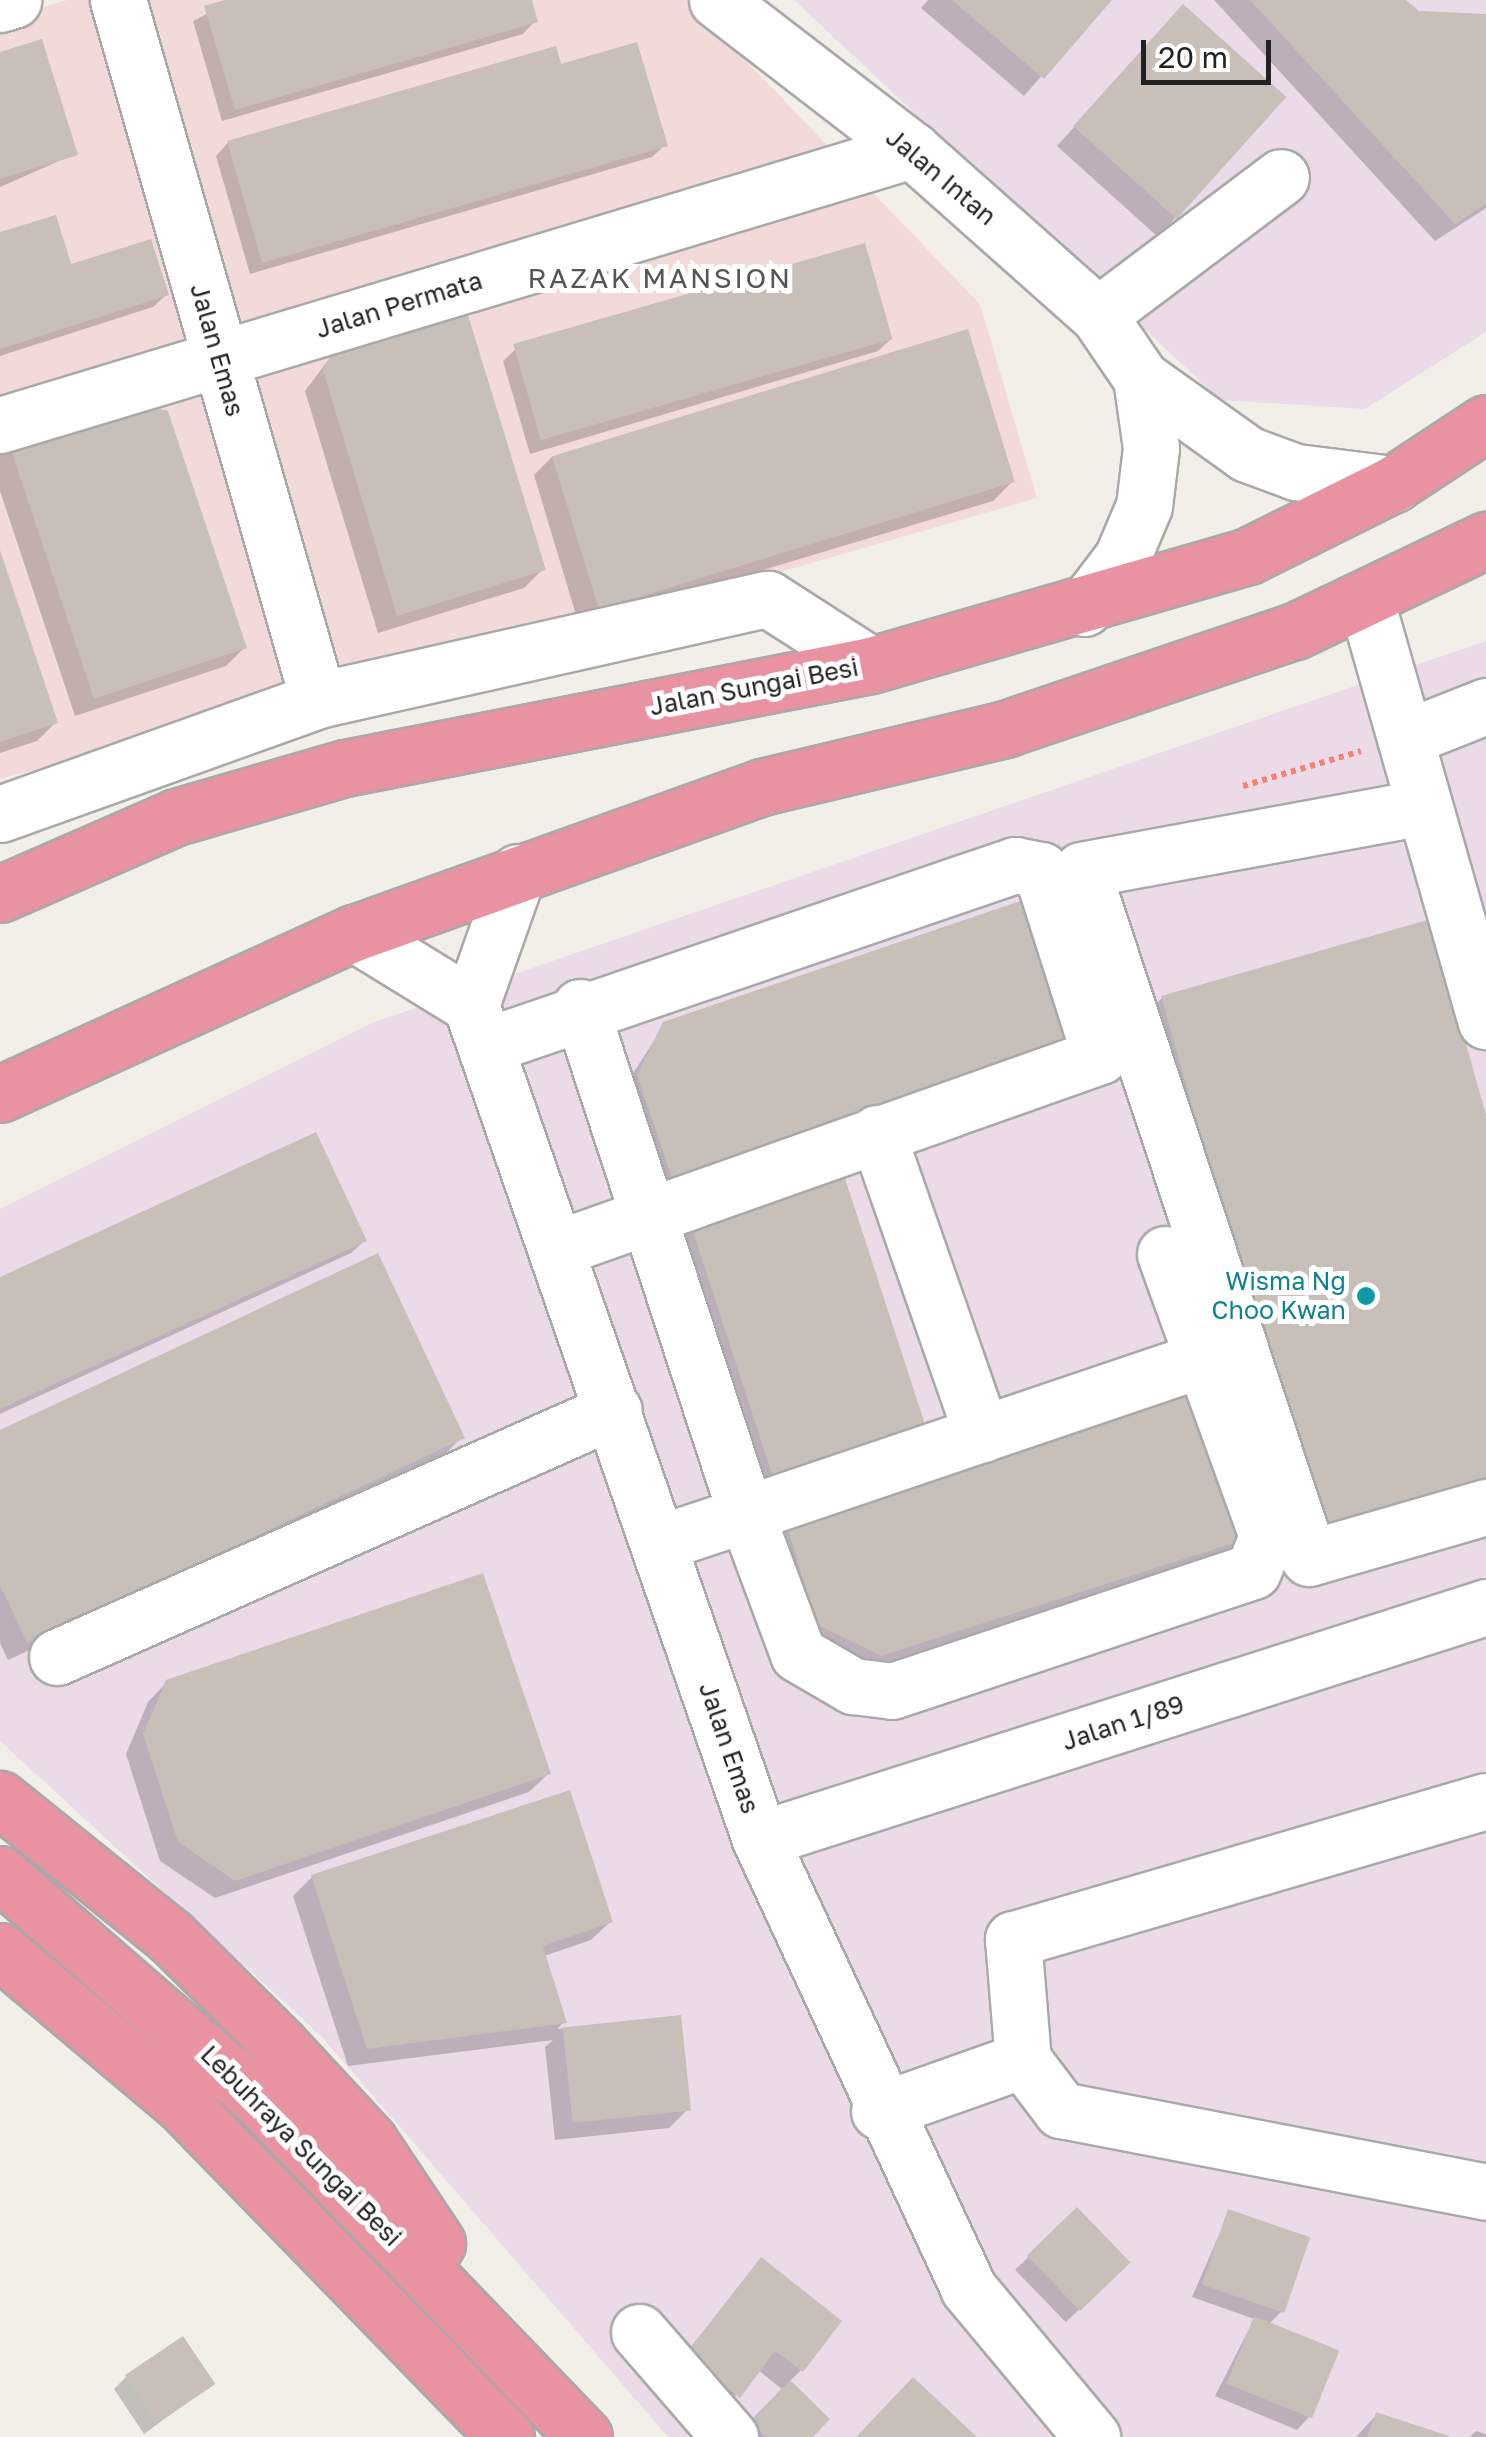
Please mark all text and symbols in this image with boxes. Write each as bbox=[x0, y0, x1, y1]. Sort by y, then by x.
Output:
scale bar bbox=[1146, 20, 1276, 82]
text: 20 m bbox=[1158, 39, 1228, 75]
street label: Jalan Intan bbox=[880, 122, 1002, 232]
district label: RAZAK MANSION bbox=[527, 261, 793, 295]
street label: Jalan Permata bbox=[312, 265, 486, 345]
street label: Jalan Emas bbox=[184, 280, 250, 420]
street label: Jalan Sungai Besi bbox=[647, 652, 861, 722]
place label: Wisma Ng Choo Kwan bbox=[1212, 1267, 1346, 1326]
marker: Wisma Ng Choo Kwan bbox=[1355, 1285, 1377, 1307]
street label: Jalan Emas bbox=[693, 1679, 765, 1817]
street label: Jalan 1/89 bbox=[1058, 1689, 1188, 1757]
street label: Lebuhraya Sungai Besi bbox=[194, 2039, 408, 2253]

